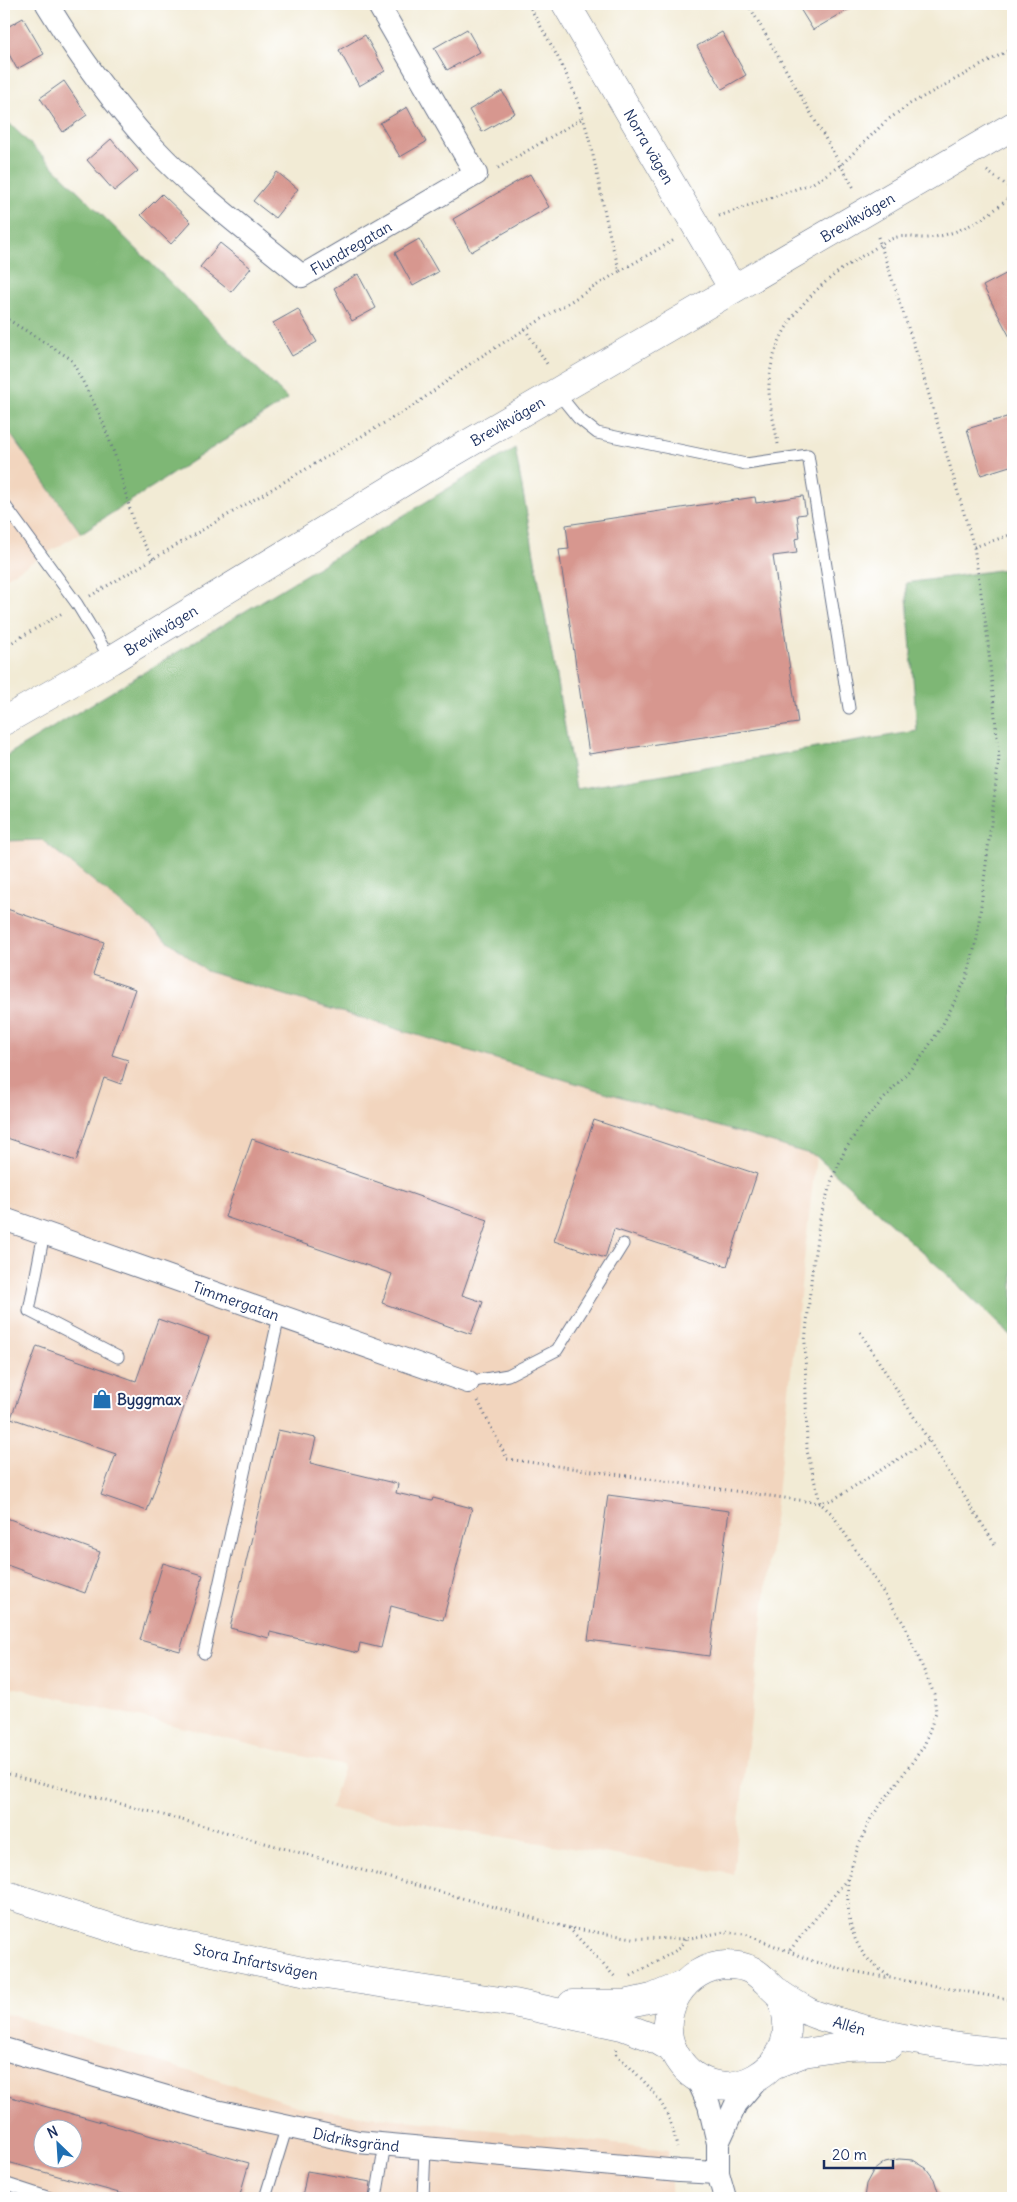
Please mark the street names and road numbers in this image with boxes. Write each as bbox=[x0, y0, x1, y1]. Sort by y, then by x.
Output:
street label: Norra vägen bbox=[620, 105, 679, 188]
street label: Brevikvägen bbox=[817, 188, 898, 246]
street label: Flundregatan bbox=[307, 216, 395, 279]
street label: Brevikvägen bbox=[467, 392, 548, 450]
street label: Brevikvägen bbox=[120, 600, 201, 660]
street label: Timmergatan bbox=[190, 1277, 282, 1325]
street label: Stora Infartsvägen bbox=[192, 1939, 320, 1983]
street label: Allén bbox=[831, 2011, 868, 2039]
street label: Didriksgränd bbox=[311, 2123, 400, 2155]

